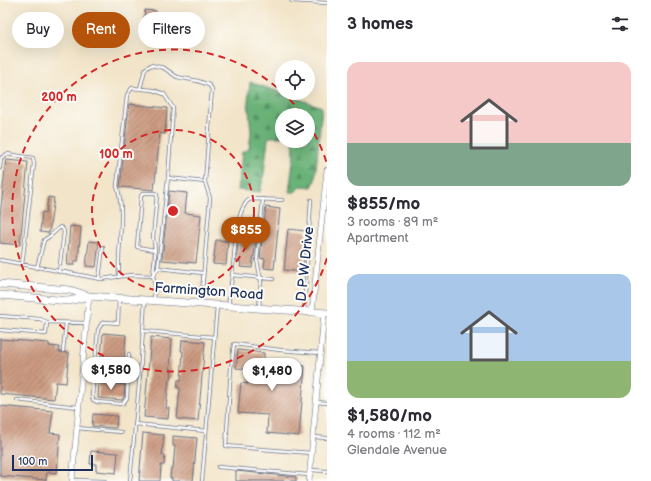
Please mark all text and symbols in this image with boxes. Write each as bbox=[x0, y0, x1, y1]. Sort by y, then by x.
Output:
chip: Buy bbox=[12, 12, 64, 48]
chip: Rent bbox=[72, 12, 130, 48]
chip: Filters bbox=[138, 12, 205, 48]
icon: filters bbox=[609, 13, 631, 35]
text: 3 homes bbox=[347, 14, 413, 34]
map controls bbox=[275, 60, 315, 148]
button: locate bbox=[275, 60, 315, 100]
icon: home bbox=[453, 88, 525, 160]
text: 200 m bbox=[41, 90, 77, 105]
button: layers bbox=[275, 108, 315, 148]
text: 100 m bbox=[99, 147, 133, 162]
text: $855/mo bbox=[347, 194, 420, 214]
centre of rings bbox=[166, 204, 180, 218]
text: 3 rooms · 89 m² bbox=[347, 214, 438, 230]
pin: $855 bbox=[222, 217, 270, 251]
text: $855 bbox=[230, 222, 262, 238]
street label: D P W Drive bbox=[293, 226, 317, 302]
text: Apartment bbox=[347, 230, 408, 246]
street label: Farmington Road bbox=[154, 279, 264, 303]
icon: home bbox=[453, 300, 525, 372]
pin: $1,580 bbox=[78, 357, 144, 391]
pin: $1,480 bbox=[239, 358, 305, 392]
text: $1,580 bbox=[91, 362, 131, 378]
text: $1,480 bbox=[252, 363, 292, 379]
text: $1,580/mo bbox=[347, 406, 432, 426]
text: 4 rooms · 112 m² bbox=[347, 426, 441, 442]
text: Glendale Avenue bbox=[347, 442, 447, 458]
scale bar bbox=[12, 453, 93, 472]
text: 100 m bbox=[18, 455, 47, 468]

